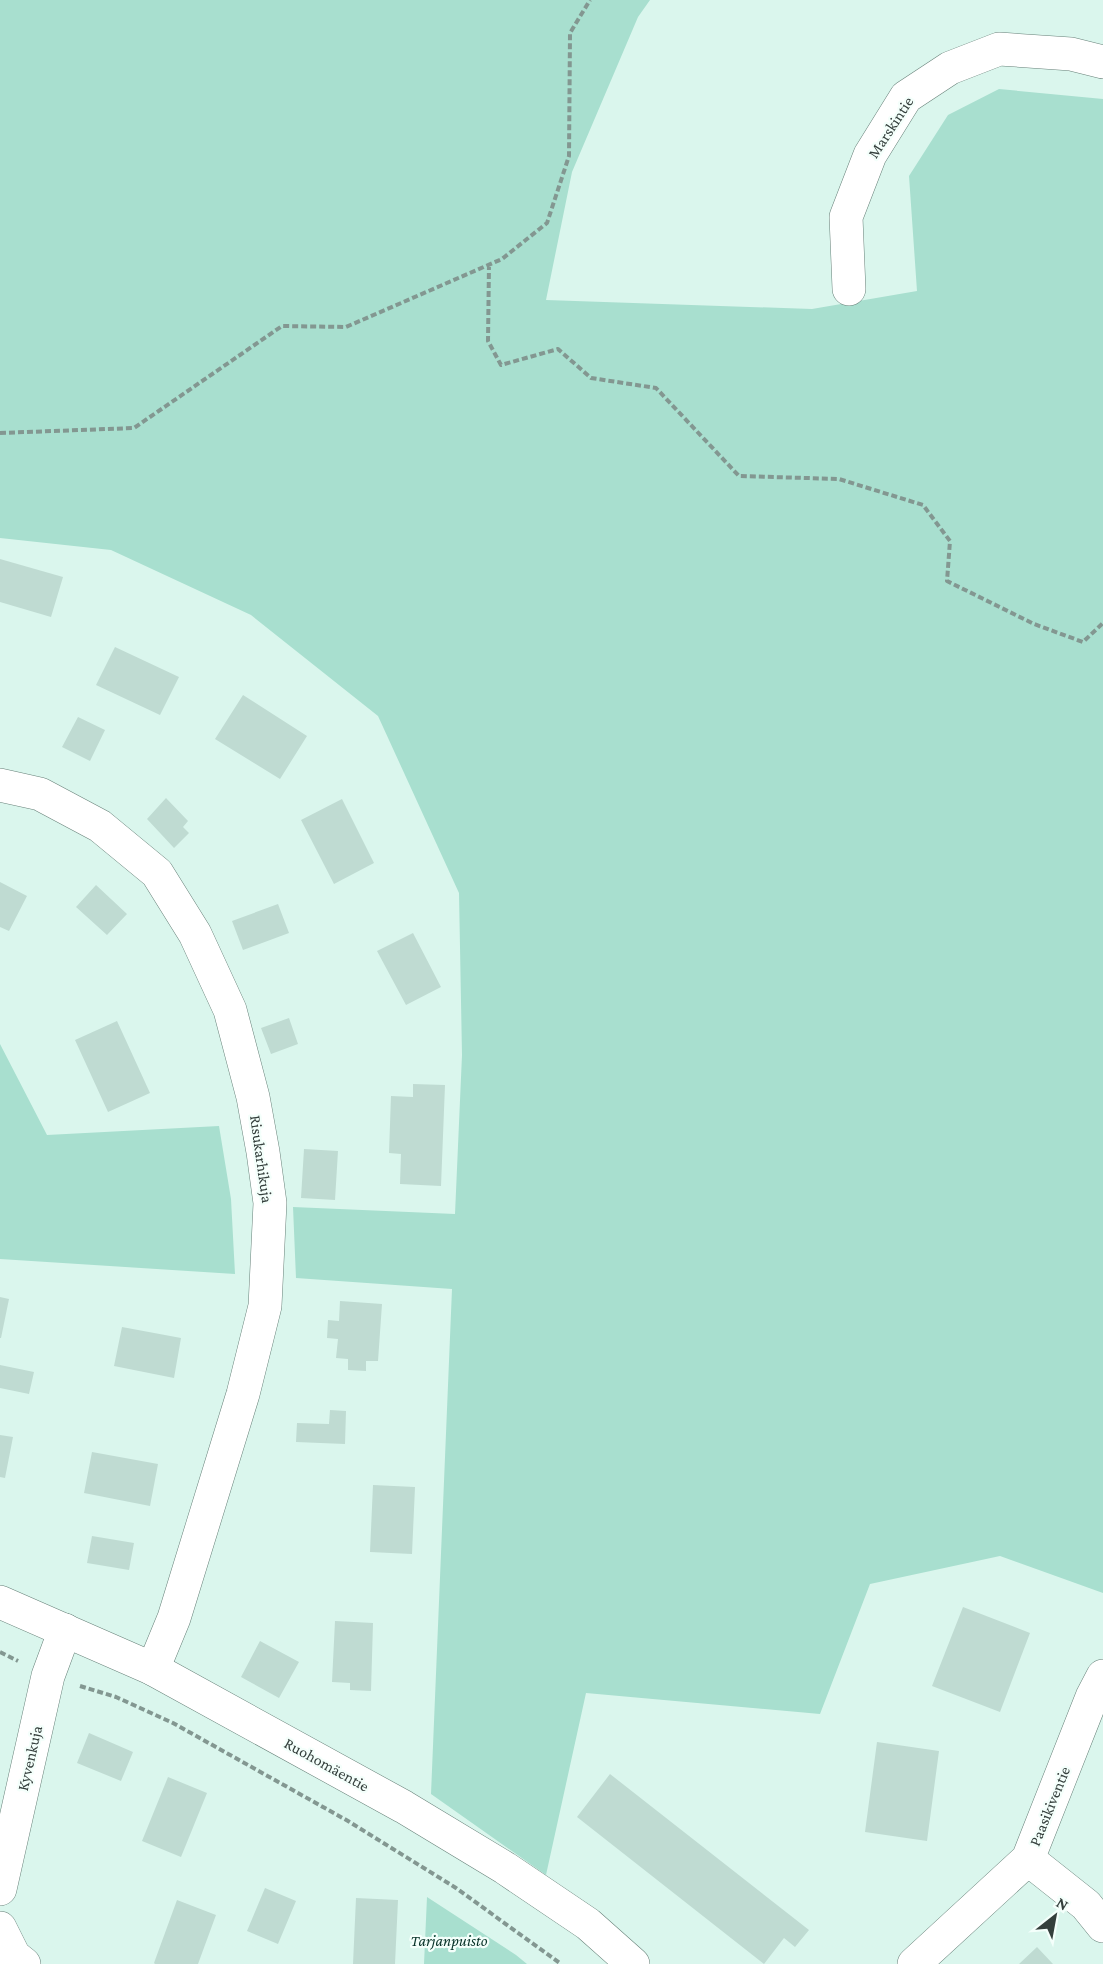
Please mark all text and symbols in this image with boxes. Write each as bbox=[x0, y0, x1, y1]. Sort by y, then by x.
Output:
street label: Marskintie bbox=[864, 94, 916, 161]
street label: Risukarhikuja bbox=[246, 1114, 276, 1205]
street label: Kyvenkuja bbox=[14, 1723, 46, 1793]
street label: Ruohomäentie bbox=[282, 1734, 372, 1795]
street label: Paasikiventie bbox=[1026, 1764, 1073, 1848]
north arrow bbox=[1025, 1886, 1085, 1946]
text: N bbox=[1053, 1893, 1072, 1914]
park label: Tarjanpuisto bbox=[410, 1932, 488, 1950]

